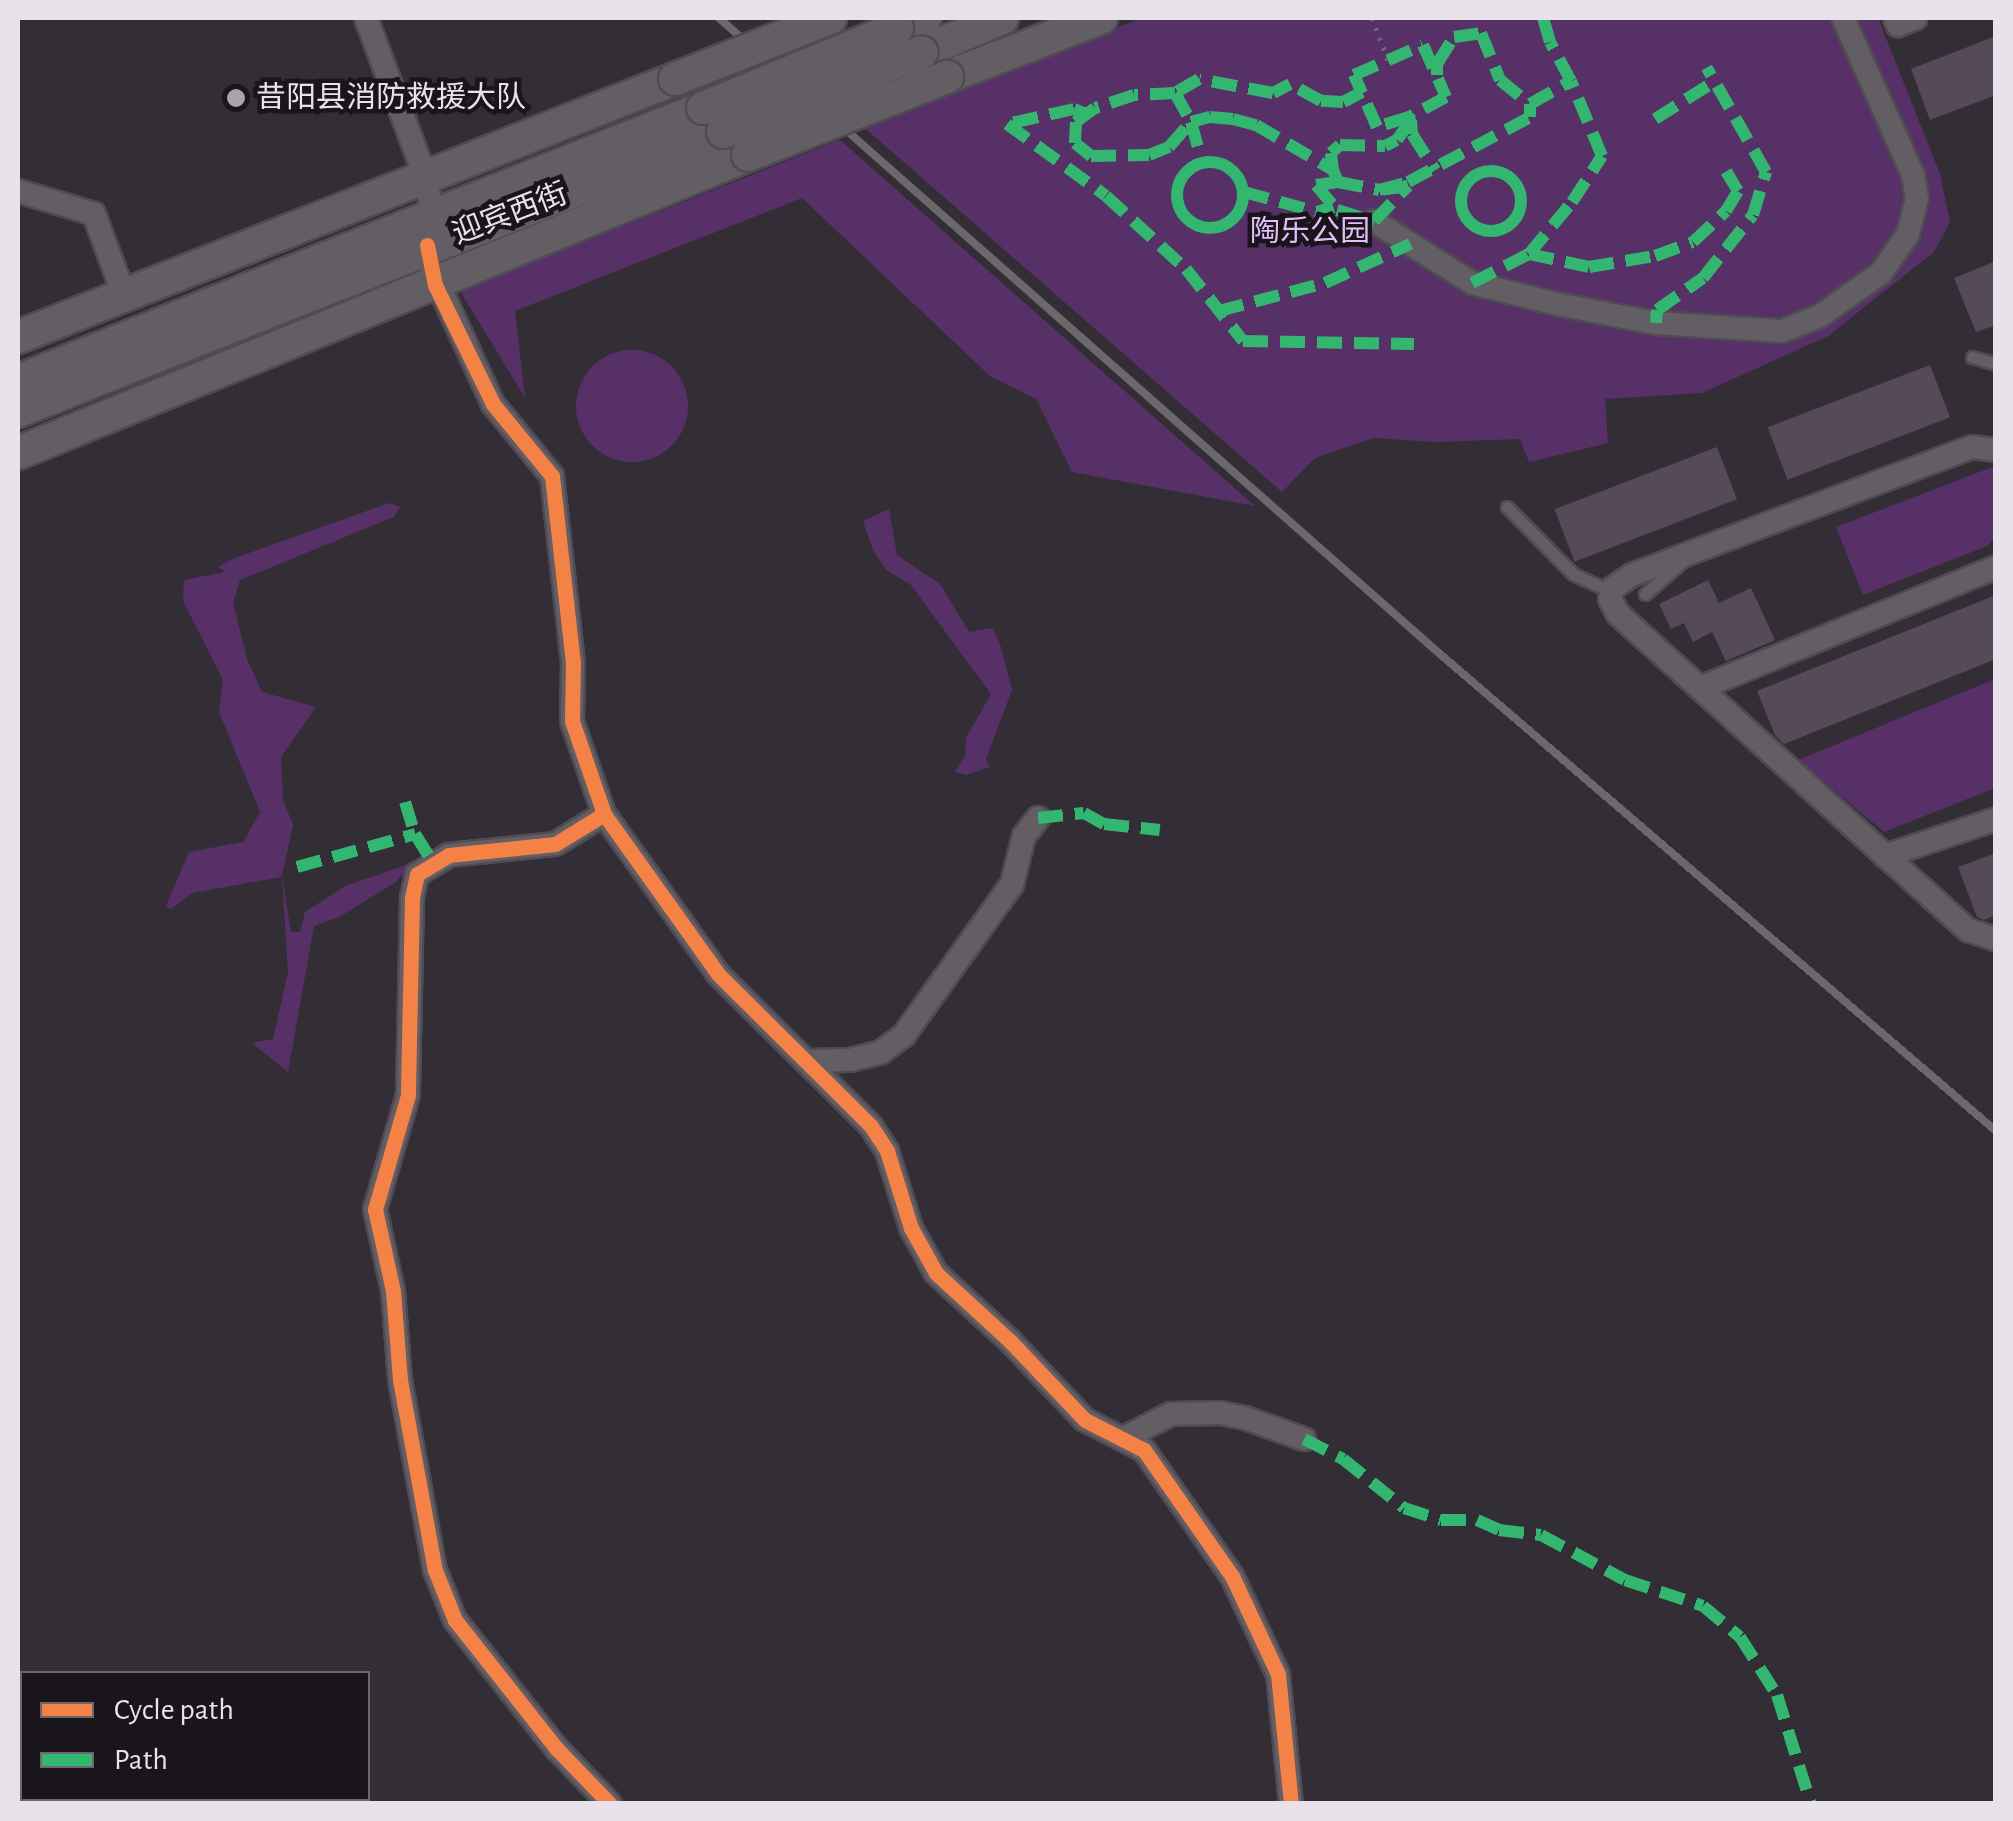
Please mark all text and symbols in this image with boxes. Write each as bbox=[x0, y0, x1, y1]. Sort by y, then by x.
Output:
place label: 昔阳县消防救援大队 bbox=[256, 80, 526, 116]
marker: 昔阳县消防救援大队 bbox=[225, 87, 247, 109]
street label: 迎宾西街 bbox=[448, 176, 572, 252]
park label: 陶乐公园 bbox=[1250, 214, 1370, 250]
legend bbox=[20, 1671, 370, 1801]
text: Cycle path bbox=[114, 1695, 234, 1725]
text: Path bbox=[114, 1745, 168, 1775]

